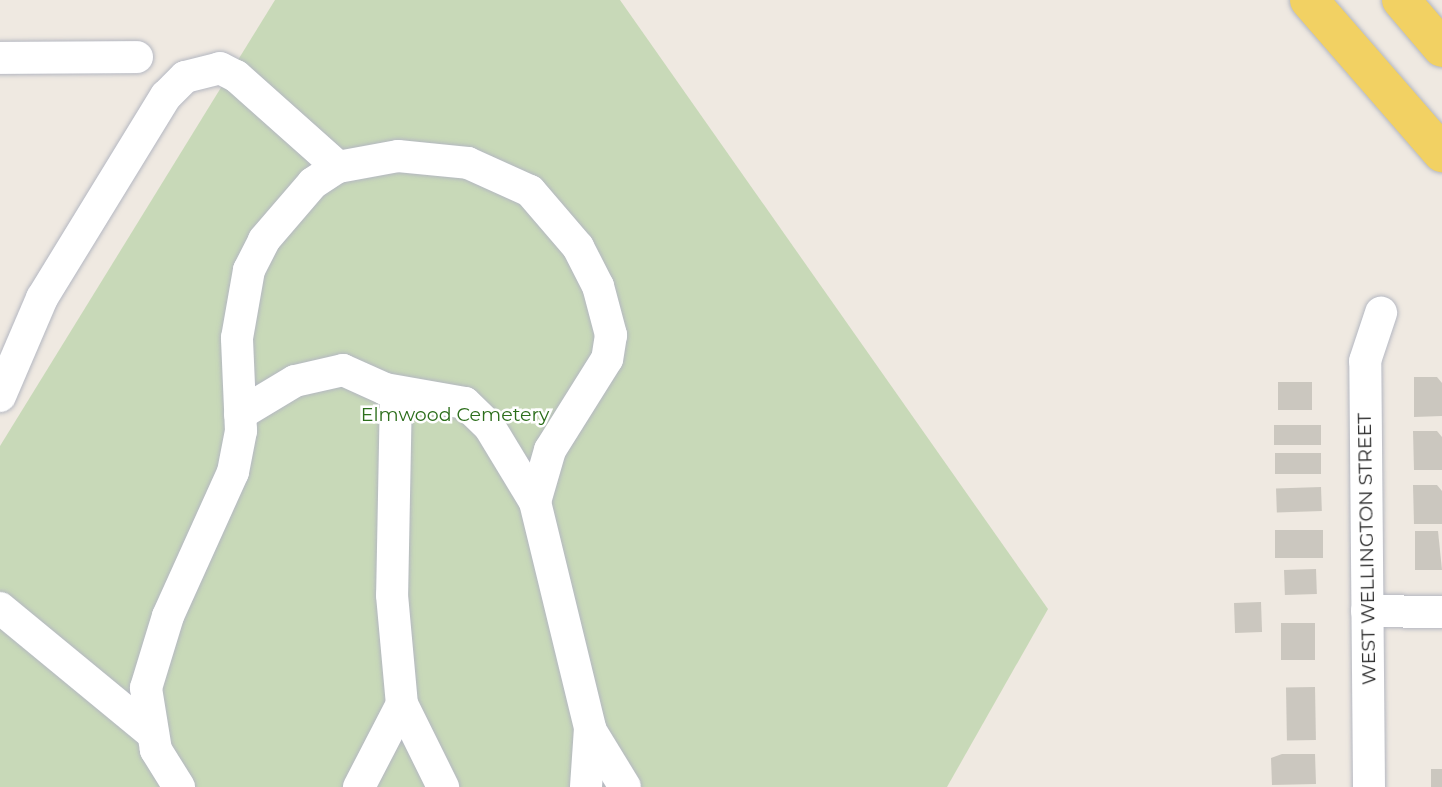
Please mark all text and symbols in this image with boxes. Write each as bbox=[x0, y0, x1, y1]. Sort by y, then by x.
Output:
park label: Elmwood Cemetery bbox=[361, 404, 549, 426]
street label: WEST WELLINGTON STREET bbox=[1353, 413, 1381, 685]

